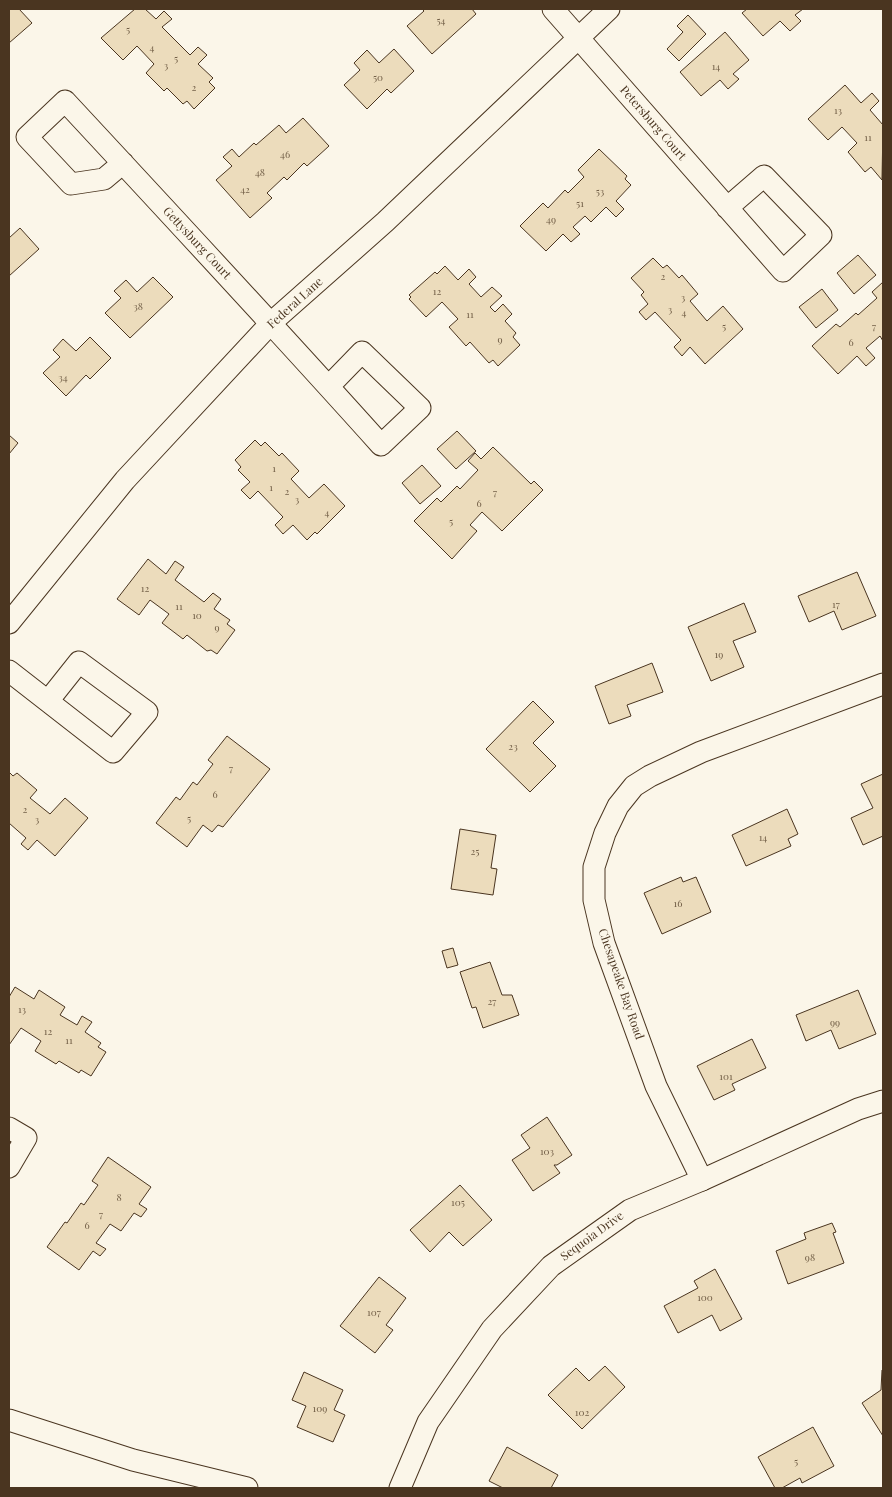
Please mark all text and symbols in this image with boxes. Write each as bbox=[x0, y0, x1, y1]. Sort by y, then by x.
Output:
house number: 54 bbox=[436, 13, 446, 27]
house number: 5 bbox=[126, 22, 130, 36]
house number: 4 bbox=[150, 40, 155, 54]
house number: 5 bbox=[174, 51, 178, 65]
house number: 3 bbox=[164, 58, 169, 72]
house number: 14 bbox=[712, 59, 720, 73]
house number: 50 bbox=[373, 70, 383, 84]
house number: 2 bbox=[192, 80, 197, 94]
street label: Petersburg Court bbox=[617, 82, 691, 164]
house number: 13 bbox=[834, 103, 843, 117]
house number: 11 bbox=[864, 130, 872, 144]
house number: 46 bbox=[280, 147, 290, 161]
house number: 48 bbox=[255, 165, 265, 179]
house number: 42 bbox=[240, 182, 250, 196]
house number: 53 bbox=[596, 184, 605, 198]
house number: 51 bbox=[576, 196, 584, 210]
street label: Gettysburg Court bbox=[160, 203, 236, 283]
house number: 49 bbox=[546, 212, 556, 226]
house number: 2 bbox=[661, 269, 666, 283]
street label: Federal Lane bbox=[263, 273, 326, 332]
house number: 12 bbox=[433, 284, 441, 298]
house number: 3 bbox=[681, 290, 686, 304]
house number: 38 bbox=[133, 299, 143, 313]
house number: 3 bbox=[668, 302, 673, 316]
house number: 4 bbox=[682, 305, 687, 319]
house number: 11 bbox=[466, 307, 474, 321]
house number: 5 bbox=[722, 319, 726, 333]
house number: 7 bbox=[872, 319, 876, 333]
house number: 9 bbox=[497, 332, 503, 346]
house number: 6 bbox=[848, 335, 854, 349]
house number: 34 bbox=[58, 370, 68, 384]
house number: 1 bbox=[272, 461, 276, 475]
house number: 1 bbox=[269, 480, 273, 494]
house number: 2 bbox=[285, 484, 290, 498]
house number: 7 bbox=[493, 485, 497, 499]
house number: 3 bbox=[295, 492, 300, 506]
house number: 6 bbox=[476, 496, 482, 510]
house number: 4 bbox=[325, 505, 330, 519]
house number: 5 bbox=[449, 514, 453, 528]
house number: 12 bbox=[141, 581, 149, 595]
house number: 17 bbox=[832, 597, 840, 611]
house number: 11 bbox=[175, 599, 183, 613]
house number: 10 bbox=[192, 608, 202, 622]
house number: 9 bbox=[214, 620, 220, 634]
house number: 19 bbox=[715, 647, 723, 661]
house number: 23 bbox=[508, 739, 518, 753]
house number: 7 bbox=[229, 761, 233, 775]
house number: 6 bbox=[212, 787, 218, 801]
house number: 2 bbox=[23, 802, 28, 816]
house number: 5 bbox=[187, 811, 191, 825]
house number: 3 bbox=[35, 812, 40, 826]
house number: 14 bbox=[759, 830, 767, 844]
house number: 25 bbox=[471, 844, 479, 858]
house number: 16 bbox=[674, 896, 682, 910]
street label: Chesapeake Bay Road bbox=[595, 926, 648, 1041]
house number: 27 bbox=[488, 994, 496, 1008]
house number: 13 bbox=[18, 1002, 27, 1016]
house number: 99 bbox=[830, 1015, 840, 1029]
house number: 12 bbox=[44, 1024, 52, 1038]
house number: 11 bbox=[65, 1033, 73, 1047]
house number: 101 bbox=[719, 1069, 733, 1083]
house number: 103 bbox=[540, 1144, 555, 1158]
house number: 8 bbox=[116, 1190, 122, 1204]
house number: 105 bbox=[451, 1195, 465, 1209]
house number: 7 bbox=[99, 1207, 103, 1221]
street label: Sequoia Drive bbox=[557, 1207, 626, 1264]
house number: 6 bbox=[84, 1218, 90, 1232]
house number: 98 bbox=[805, 1250, 815, 1264]
house number: 100 bbox=[697, 1290, 713, 1304]
house number: 107 bbox=[367, 1305, 381, 1319]
house number: 109 bbox=[313, 1401, 327, 1415]
house number: 102 bbox=[575, 1405, 589, 1419]
house number: 5 bbox=[794, 1454, 798, 1468]

